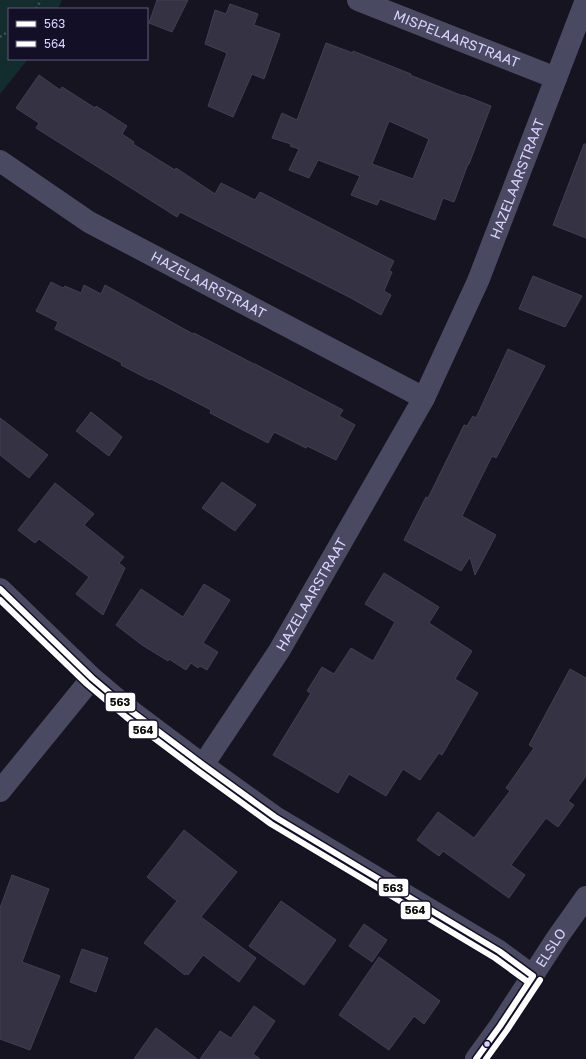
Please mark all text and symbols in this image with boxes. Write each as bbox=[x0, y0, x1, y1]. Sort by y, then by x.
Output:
street label: MISPELAARSTRAAT bbox=[391, 6, 522, 71]
legend bbox=[8, 8, 148, 60]
text: 563 bbox=[44, 16, 65, 31]
text: 564 bbox=[44, 36, 66, 51]
street label: HAZELAARSTRAAT bbox=[486, 116, 548, 241]
street label: HAZELAARSTRAAT bbox=[148, 247, 270, 322]
street label: HAZELAARSTRAAT bbox=[272, 534, 350, 654]
line badge: 563 bbox=[105, 692, 136, 712]
text: 563 bbox=[110, 695, 130, 708]
line badge: 564 bbox=[128, 720, 158, 739]
text: 564 bbox=[133, 723, 153, 736]
line badge: 563 bbox=[378, 878, 409, 897]
text: 563 bbox=[383, 881, 403, 894]
line badge: 564 bbox=[400, 901, 431, 920]
text: 564 bbox=[405, 903, 425, 916]
street label: ELSLO bbox=[531, 925, 569, 970]
unlabelled marker bbox=[482, 1039, 492, 1049]

